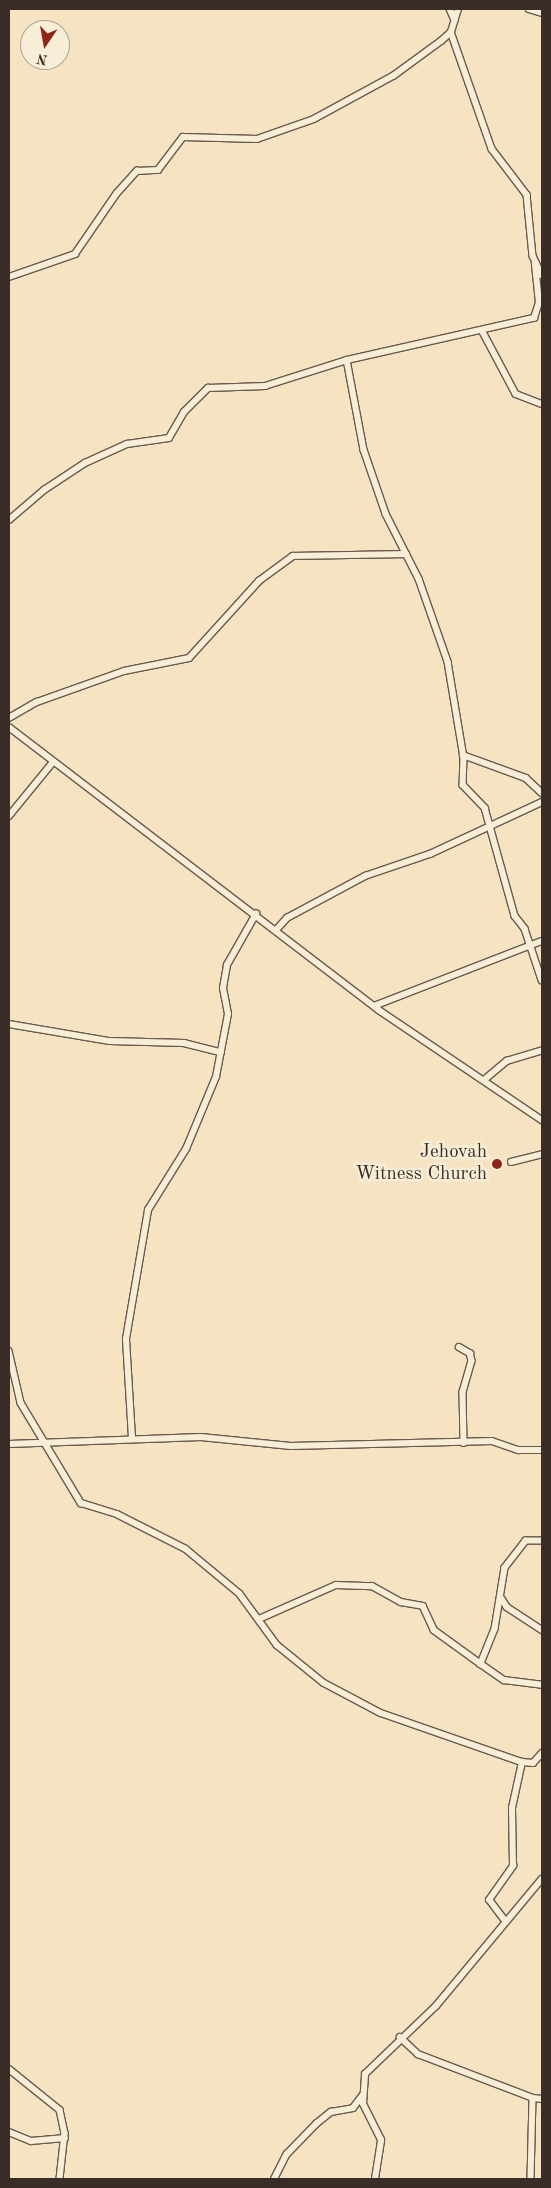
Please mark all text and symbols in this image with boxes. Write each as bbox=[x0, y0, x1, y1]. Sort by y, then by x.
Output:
north arrow bbox=[20, 20, 70, 70]
text: N bbox=[35, 51, 49, 67]
place label: Jehovah Witness Church bbox=[355, 1142, 487, 1186]
marker: Jehovah Witness Church bbox=[491, 1158, 503, 1170]

